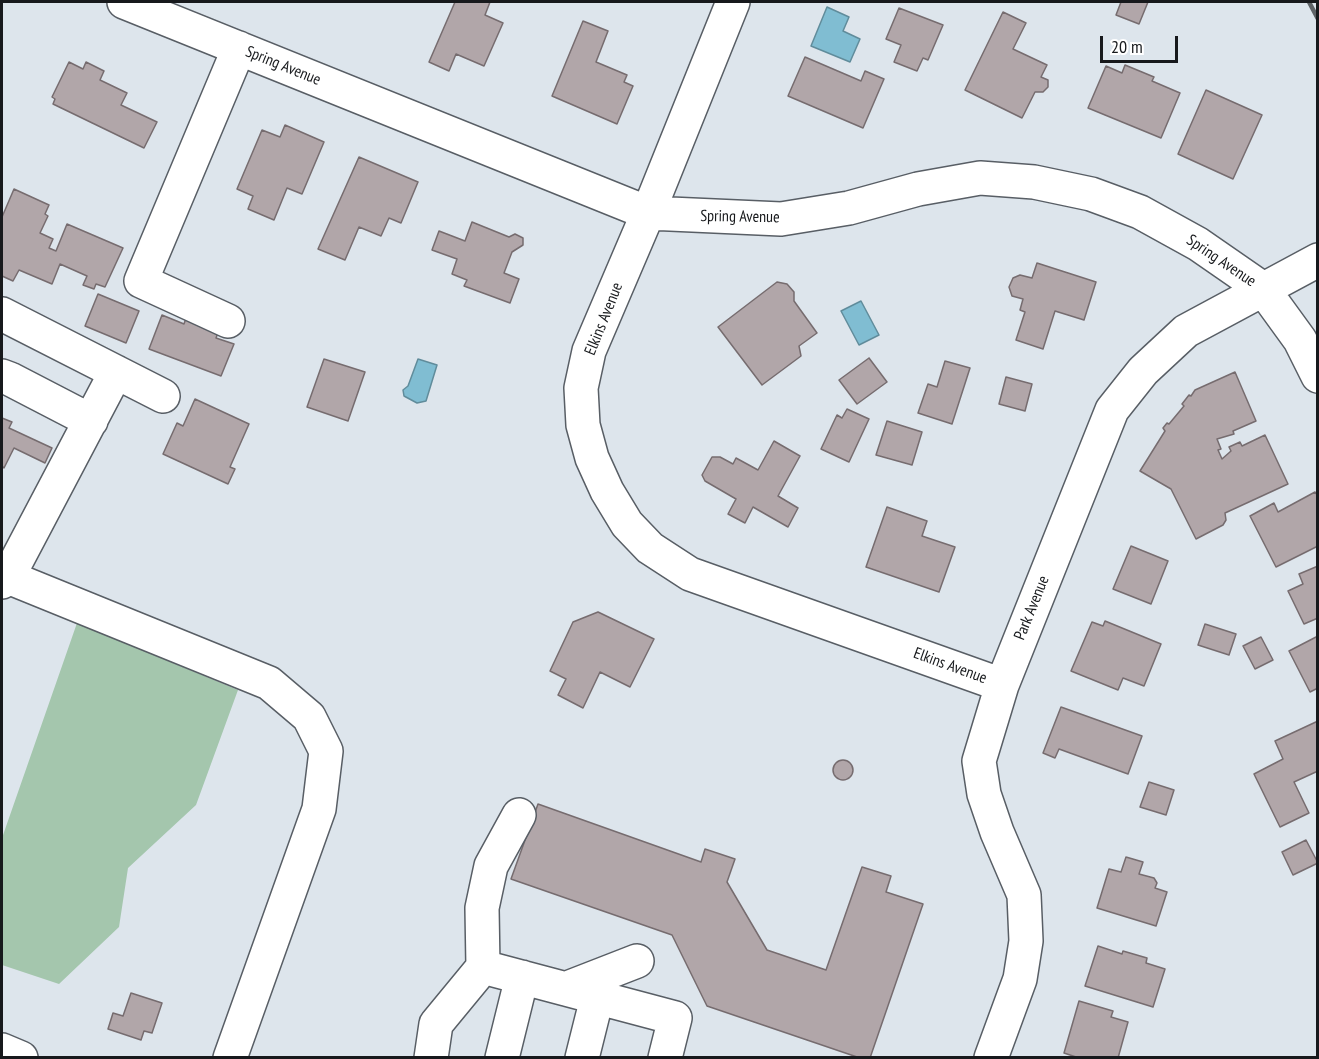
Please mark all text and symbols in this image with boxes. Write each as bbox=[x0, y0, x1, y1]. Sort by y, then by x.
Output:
scale bar bbox=[1103, 24, 1181, 62]
text: 20 m bbox=[1111, 35, 1143, 58]
street label: Spring Avenue bbox=[243, 42, 323, 90]
street label: Spring Avenue bbox=[700, 207, 780, 227]
street label: Spring Avenue bbox=[1183, 231, 1259, 291]
street label: Elkins Avenue bbox=[581, 280, 627, 358]
street label: Park Avenue bbox=[1010, 573, 1054, 643]
street label: Elkins Avenue bbox=[911, 644, 989, 688]

